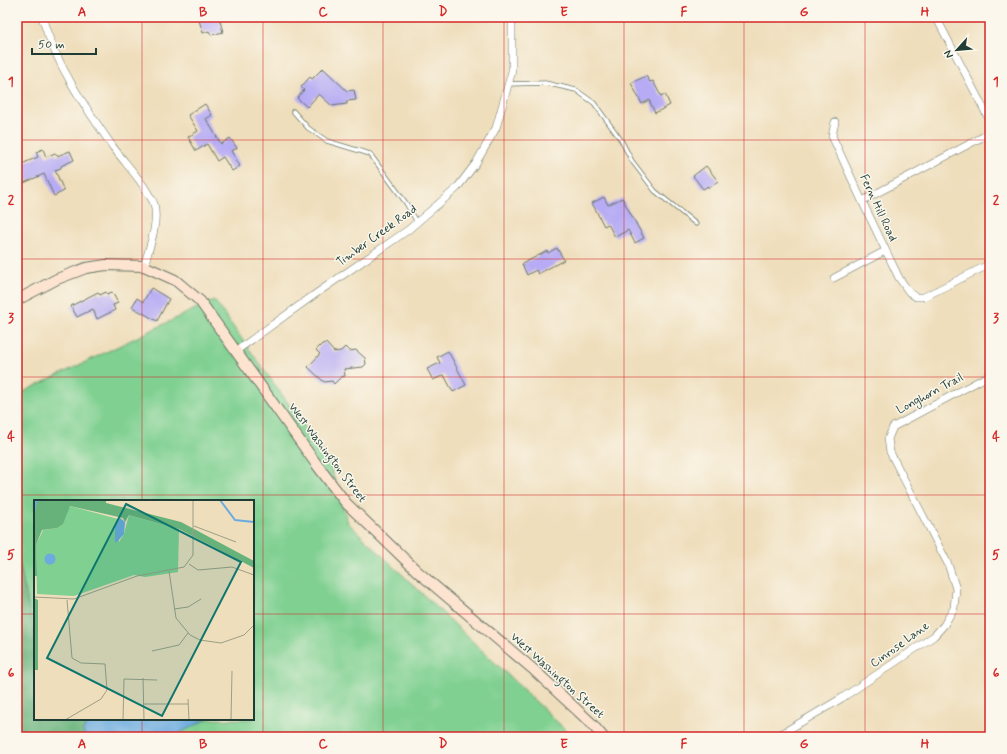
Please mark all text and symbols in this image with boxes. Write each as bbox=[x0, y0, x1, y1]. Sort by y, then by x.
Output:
text: A bbox=[78, 4, 86, 21]
text: B bbox=[199, 4, 208, 21]
text: C bbox=[318, 4, 328, 21]
text: D bbox=[439, 4, 448, 21]
text: E bbox=[560, 4, 568, 21]
text: F bbox=[681, 4, 688, 21]
text: G bbox=[800, 4, 809, 21]
text: H bbox=[921, 4, 930, 21]
scale bar bbox=[32, 30, 96, 56]
north arrow bbox=[937, 30, 977, 70]
text: 50 m bbox=[38, 37, 65, 53]
text: N bbox=[941, 48, 957, 61]
text: 1 bbox=[8, 74, 14, 91]
text: 1 bbox=[993, 74, 999, 91]
street label: Fern Hill Road bbox=[855, 172, 901, 244]
text: 2 bbox=[8, 192, 15, 209]
text: 2 bbox=[993, 192, 1000, 209]
street label: Timber Creek Road bbox=[334, 201, 420, 271]
text: 3 bbox=[8, 310, 14, 327]
text: 3 bbox=[993, 310, 999, 327]
street label: Longhorn Trail bbox=[894, 370, 966, 418]
street label: West Washington Street bbox=[283, 400, 370, 507]
text: 4 bbox=[7, 429, 15, 446]
text: 4 bbox=[992, 429, 1000, 446]
inset map bbox=[34, 500, 254, 720]
text: 5 bbox=[7, 547, 15, 564]
text: 5 bbox=[992, 547, 1000, 564]
street label: Cinrose Lane bbox=[867, 618, 933, 672]
street label: West Washington Street bbox=[506, 630, 608, 724]
text: 6 bbox=[8, 665, 15, 682]
text: 6 bbox=[993, 665, 1000, 682]
text: A bbox=[78, 736, 86, 753]
text: B bbox=[199, 736, 208, 753]
text: C bbox=[318, 736, 328, 753]
text: D bbox=[439, 736, 448, 753]
text: E bbox=[560, 736, 568, 753]
text: F bbox=[681, 736, 688, 753]
text: G bbox=[800, 736, 809, 753]
text: H bbox=[921, 736, 930, 753]

